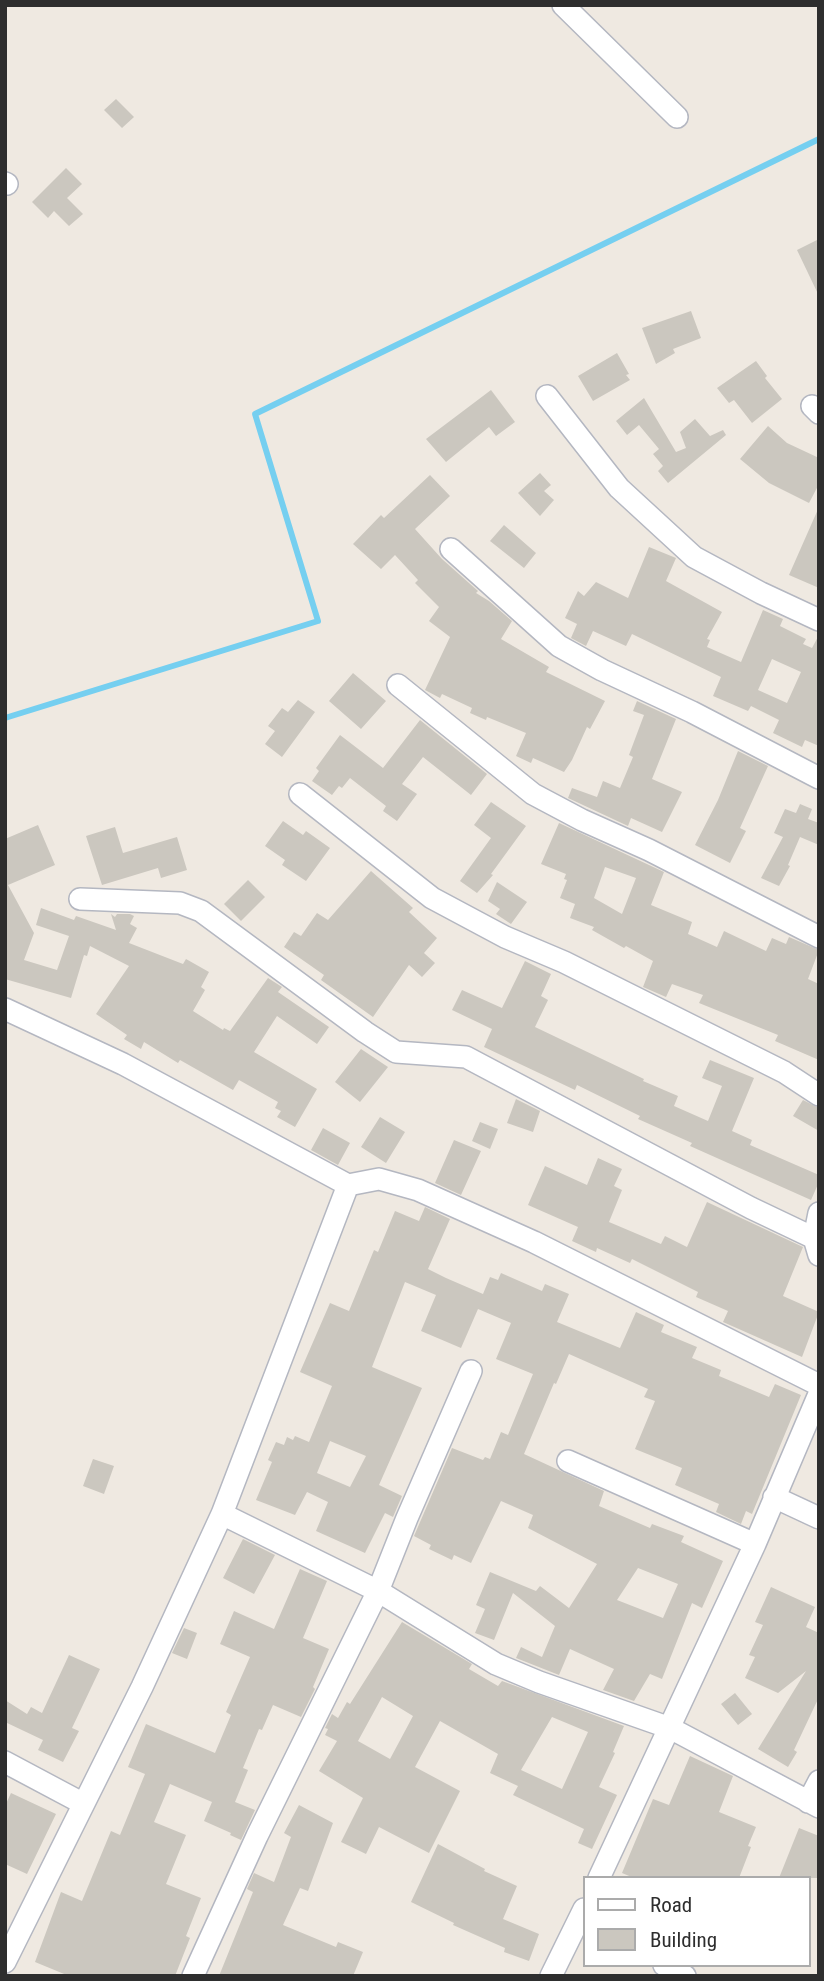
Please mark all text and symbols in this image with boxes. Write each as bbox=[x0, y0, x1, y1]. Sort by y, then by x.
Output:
legend bbox=[582, 1876, 810, 1967]
text: Road bbox=[650, 1893, 692, 1917]
text: Building bbox=[650, 1928, 717, 1952]

